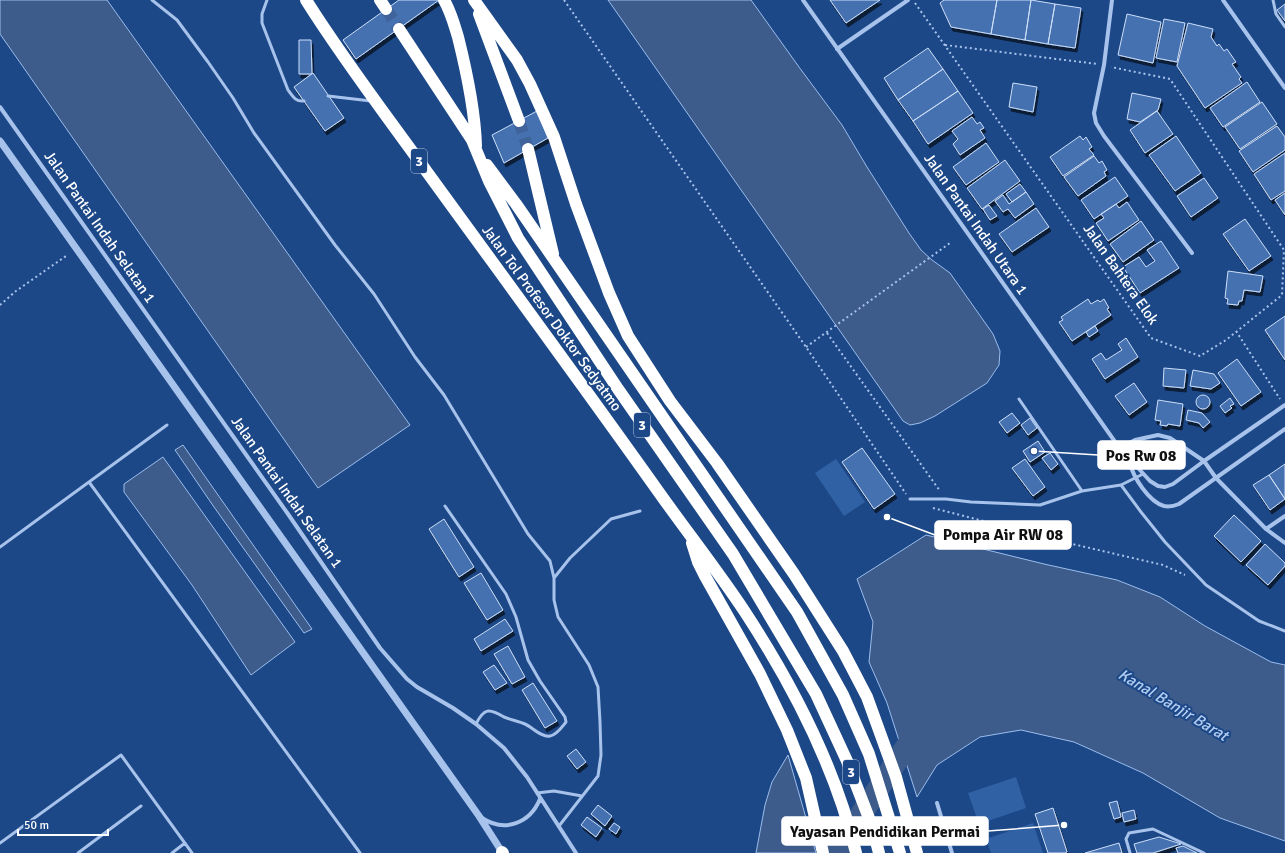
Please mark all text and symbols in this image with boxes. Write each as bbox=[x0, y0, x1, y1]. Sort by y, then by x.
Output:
street label: Jalan Pantai Indah Selatan 1 bbox=[41, 148, 159, 306]
road number: 3 bbox=[411, 149, 427, 173]
street label: Jalan Pantai Indah Utara 1 bbox=[920, 150, 1032, 298]
street label: Jalan Bahtera Elok bbox=[1079, 220, 1163, 328]
street label: Jalan Tol Profesor Doktor Sedyatmo bbox=[478, 221, 626, 415]
street label: Jalan Pantai Indah Selatan 1 bbox=[228, 413, 346, 571]
road number: 3 bbox=[634, 413, 650, 437]
callout: Pos Rw 08 bbox=[1098, 441, 1185, 469]
text: Pos Rw 08 bbox=[1106, 446, 1177, 466]
callout: Pompa Air RW 08 bbox=[935, 521, 1071, 549]
text: Pompa Air RW 08 bbox=[943, 525, 1064, 545]
water label: Kanal Banjir Barat bbox=[1114, 664, 1234, 747]
road number: 3 bbox=[843, 760, 859, 784]
scale bar bbox=[18, 811, 108, 837]
callout: Yayasan Pendidikan Permai bbox=[782, 817, 988, 845]
text: 50 m bbox=[24, 818, 49, 833]
text: Yayasan Pendidikan Permai bbox=[789, 822, 980, 842]

